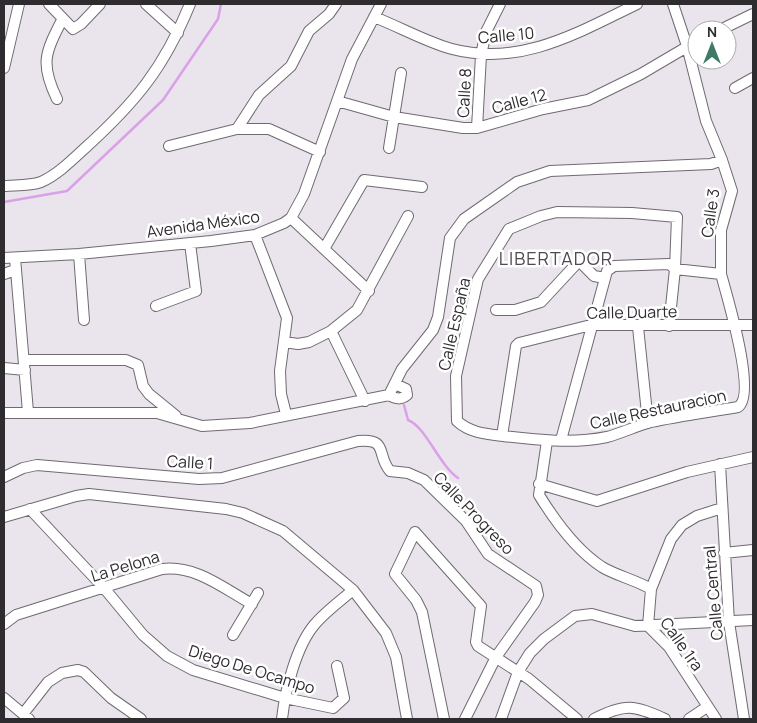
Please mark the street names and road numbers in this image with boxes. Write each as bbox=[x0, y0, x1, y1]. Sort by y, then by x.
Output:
street label: Calle 10 bbox=[477, 22, 535, 48]
street label: Calle 8 bbox=[452, 68, 476, 118]
street label: Calle 12 bbox=[489, 83, 549, 119]
street label: Calle 3 bbox=[696, 187, 724, 239]
street label: Avenida México bbox=[145, 205, 261, 243]
street label: Calle España bbox=[433, 275, 475, 373]
street label: Calle Duarte bbox=[586, 300, 678, 324]
street label: Calle Restauracion bbox=[588, 384, 728, 434]
street label: Calle 1 bbox=[166, 450, 214, 474]
street label: Calle Progreso bbox=[429, 467, 519, 559]
street label: La Pelona bbox=[88, 545, 162, 587]
street label: Calle Central bbox=[698, 545, 728, 641]
street label: Calle 1ra bbox=[656, 613, 708, 675]
street label: Diego De Ocampo bbox=[186, 639, 318, 699]

